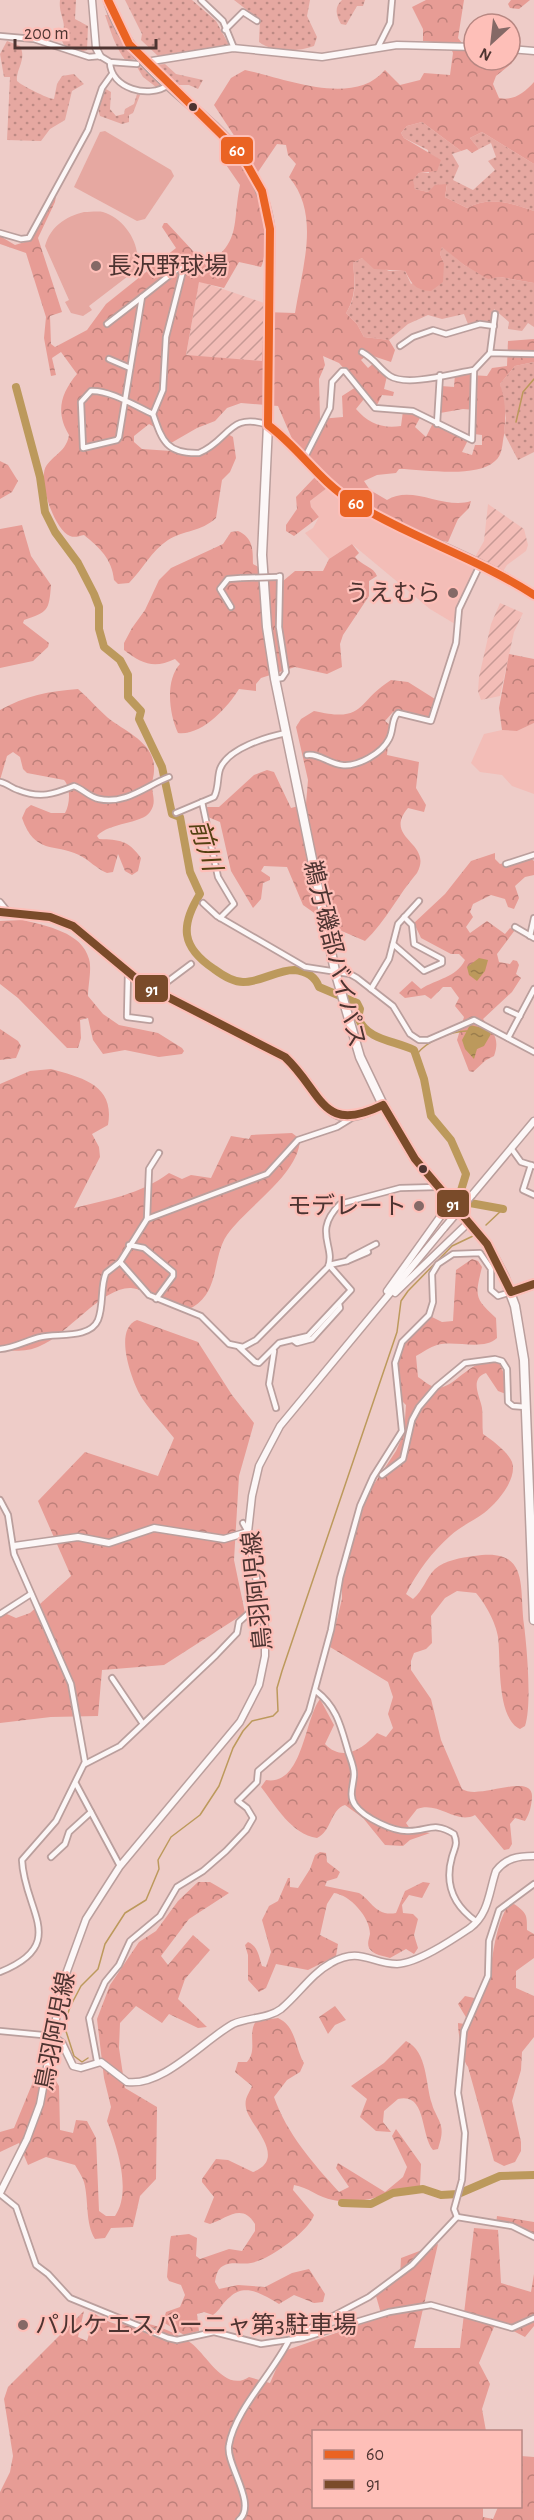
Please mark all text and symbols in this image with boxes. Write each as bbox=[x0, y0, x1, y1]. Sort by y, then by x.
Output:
scale bar bbox=[15, 12, 156, 50]
north arrow bbox=[462, 12, 522, 72]
text: 200 m bbox=[24, 25, 69, 43]
text: N bbox=[477, 45, 494, 64]
unlabelled marker bbox=[187, 101, 199, 113]
line badge: 60 bbox=[220, 136, 254, 165]
text: 60 bbox=[229, 143, 245, 159]
place label: 長沢野球場 bbox=[108, 253, 228, 279]
marker: 長沢野球場 bbox=[89, 259, 103, 273]
line badge: 60 bbox=[339, 489, 373, 518]
text: 60 bbox=[348, 496, 364, 512]
place label: うえむら bbox=[345, 581, 441, 606]
marker: うえむら bbox=[446, 586, 460, 600]
water label: 前川 bbox=[185, 816, 227, 877]
street label: 鵜方磯部バイパス bbox=[299, 858, 371, 1050]
line badge: 91 bbox=[134, 974, 169, 1003]
text: 91 bbox=[145, 982, 159, 998]
unlabelled marker bbox=[417, 1163, 429, 1175]
line badge: 91 bbox=[436, 1189, 470, 1218]
place label: モデレート bbox=[287, 1193, 407, 1219]
text: 91 bbox=[446, 1197, 460, 1213]
marker: モデレート bbox=[412, 1199, 426, 1213]
street label: 鳥羽阿児線 bbox=[238, 1530, 276, 1652]
street label: 鳥羽阿児線 bbox=[31, 1970, 79, 2092]
place label: パルケエスパーニャ第3駐車場 bbox=[35, 2312, 357, 2338]
marker: パルケエスパーニャ第3駐車場 bbox=[16, 2318, 30, 2332]
legend bbox=[312, 2430, 522, 2508]
text: 60 bbox=[366, 2446, 384, 2464]
text: 91 bbox=[366, 2476, 381, 2494]

